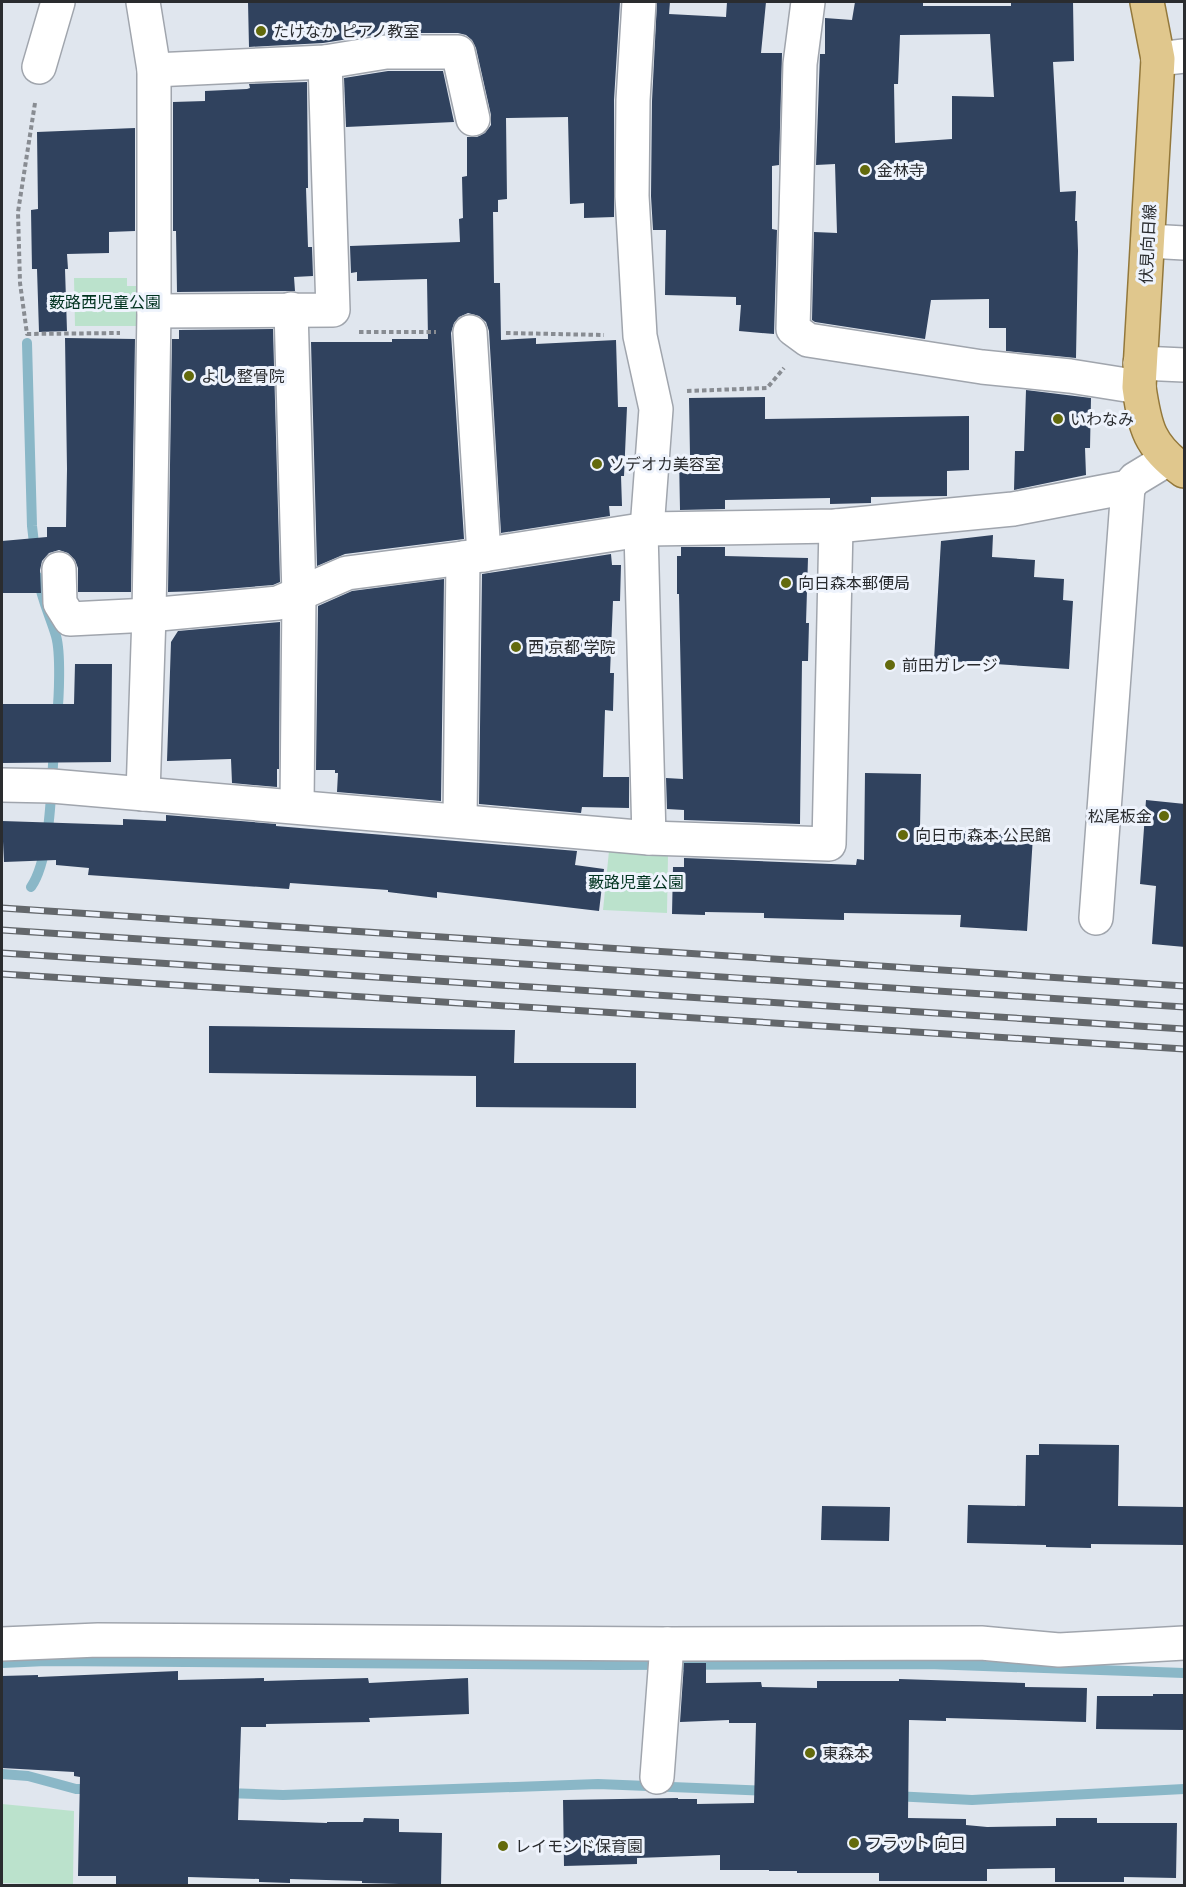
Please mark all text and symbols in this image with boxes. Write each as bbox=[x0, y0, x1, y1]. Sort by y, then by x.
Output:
place label: たけなか ピアノ教室 bbox=[273, 22, 419, 41]
marker: たけなか ピアノ教室 bbox=[254, 24, 268, 38]
place label: 金林寺 bbox=[877, 161, 925, 180]
marker: 金林寺 bbox=[858, 163, 872, 177]
street label: 伏見向日線 bbox=[1136, 204, 1160, 284]
park label: 薮路西児童公園 bbox=[49, 293, 161, 312]
place label: よし 整骨院 bbox=[201, 367, 285, 386]
marker: よし 整骨院 bbox=[182, 369, 196, 383]
place label: いわなみ bbox=[1070, 410, 1134, 429]
marker: いわなみ bbox=[1051, 412, 1065, 426]
place label: ソデオカ美容室 bbox=[609, 455, 721, 474]
marker: ソデオカ美容室 bbox=[590, 457, 604, 471]
place label: 向日森本郵便局 bbox=[798, 574, 910, 593]
marker: 向日森本郵便局 bbox=[779, 576, 793, 590]
place label: 西 京都 学院 bbox=[528, 638, 616, 657]
marker: 西 京都 学院 bbox=[509, 640, 523, 654]
place label: 前田ガレージ bbox=[902, 656, 998, 675]
marker: 前田ガレージ bbox=[883, 658, 897, 672]
place label: 松尾板金 bbox=[1088, 807, 1152, 826]
marker: 松尾板金 bbox=[1157, 809, 1171, 823]
place label: 向日市 森本 公民館 bbox=[915, 826, 1051, 845]
marker: 向日市 森本 公民館 bbox=[896, 828, 910, 842]
park label: 藪路児童公園 bbox=[588, 873, 684, 892]
place label: 東森本 bbox=[822, 1744, 870, 1763]
marker: 東森本 bbox=[803, 1746, 817, 1760]
place label: フラット 向日 bbox=[866, 1834, 966, 1853]
marker: フラット 向日 bbox=[847, 1836, 861, 1850]
place label: レイモンド保育園 bbox=[515, 1837, 643, 1856]
marker: レイモンド保育園 bbox=[496, 1839, 510, 1853]

